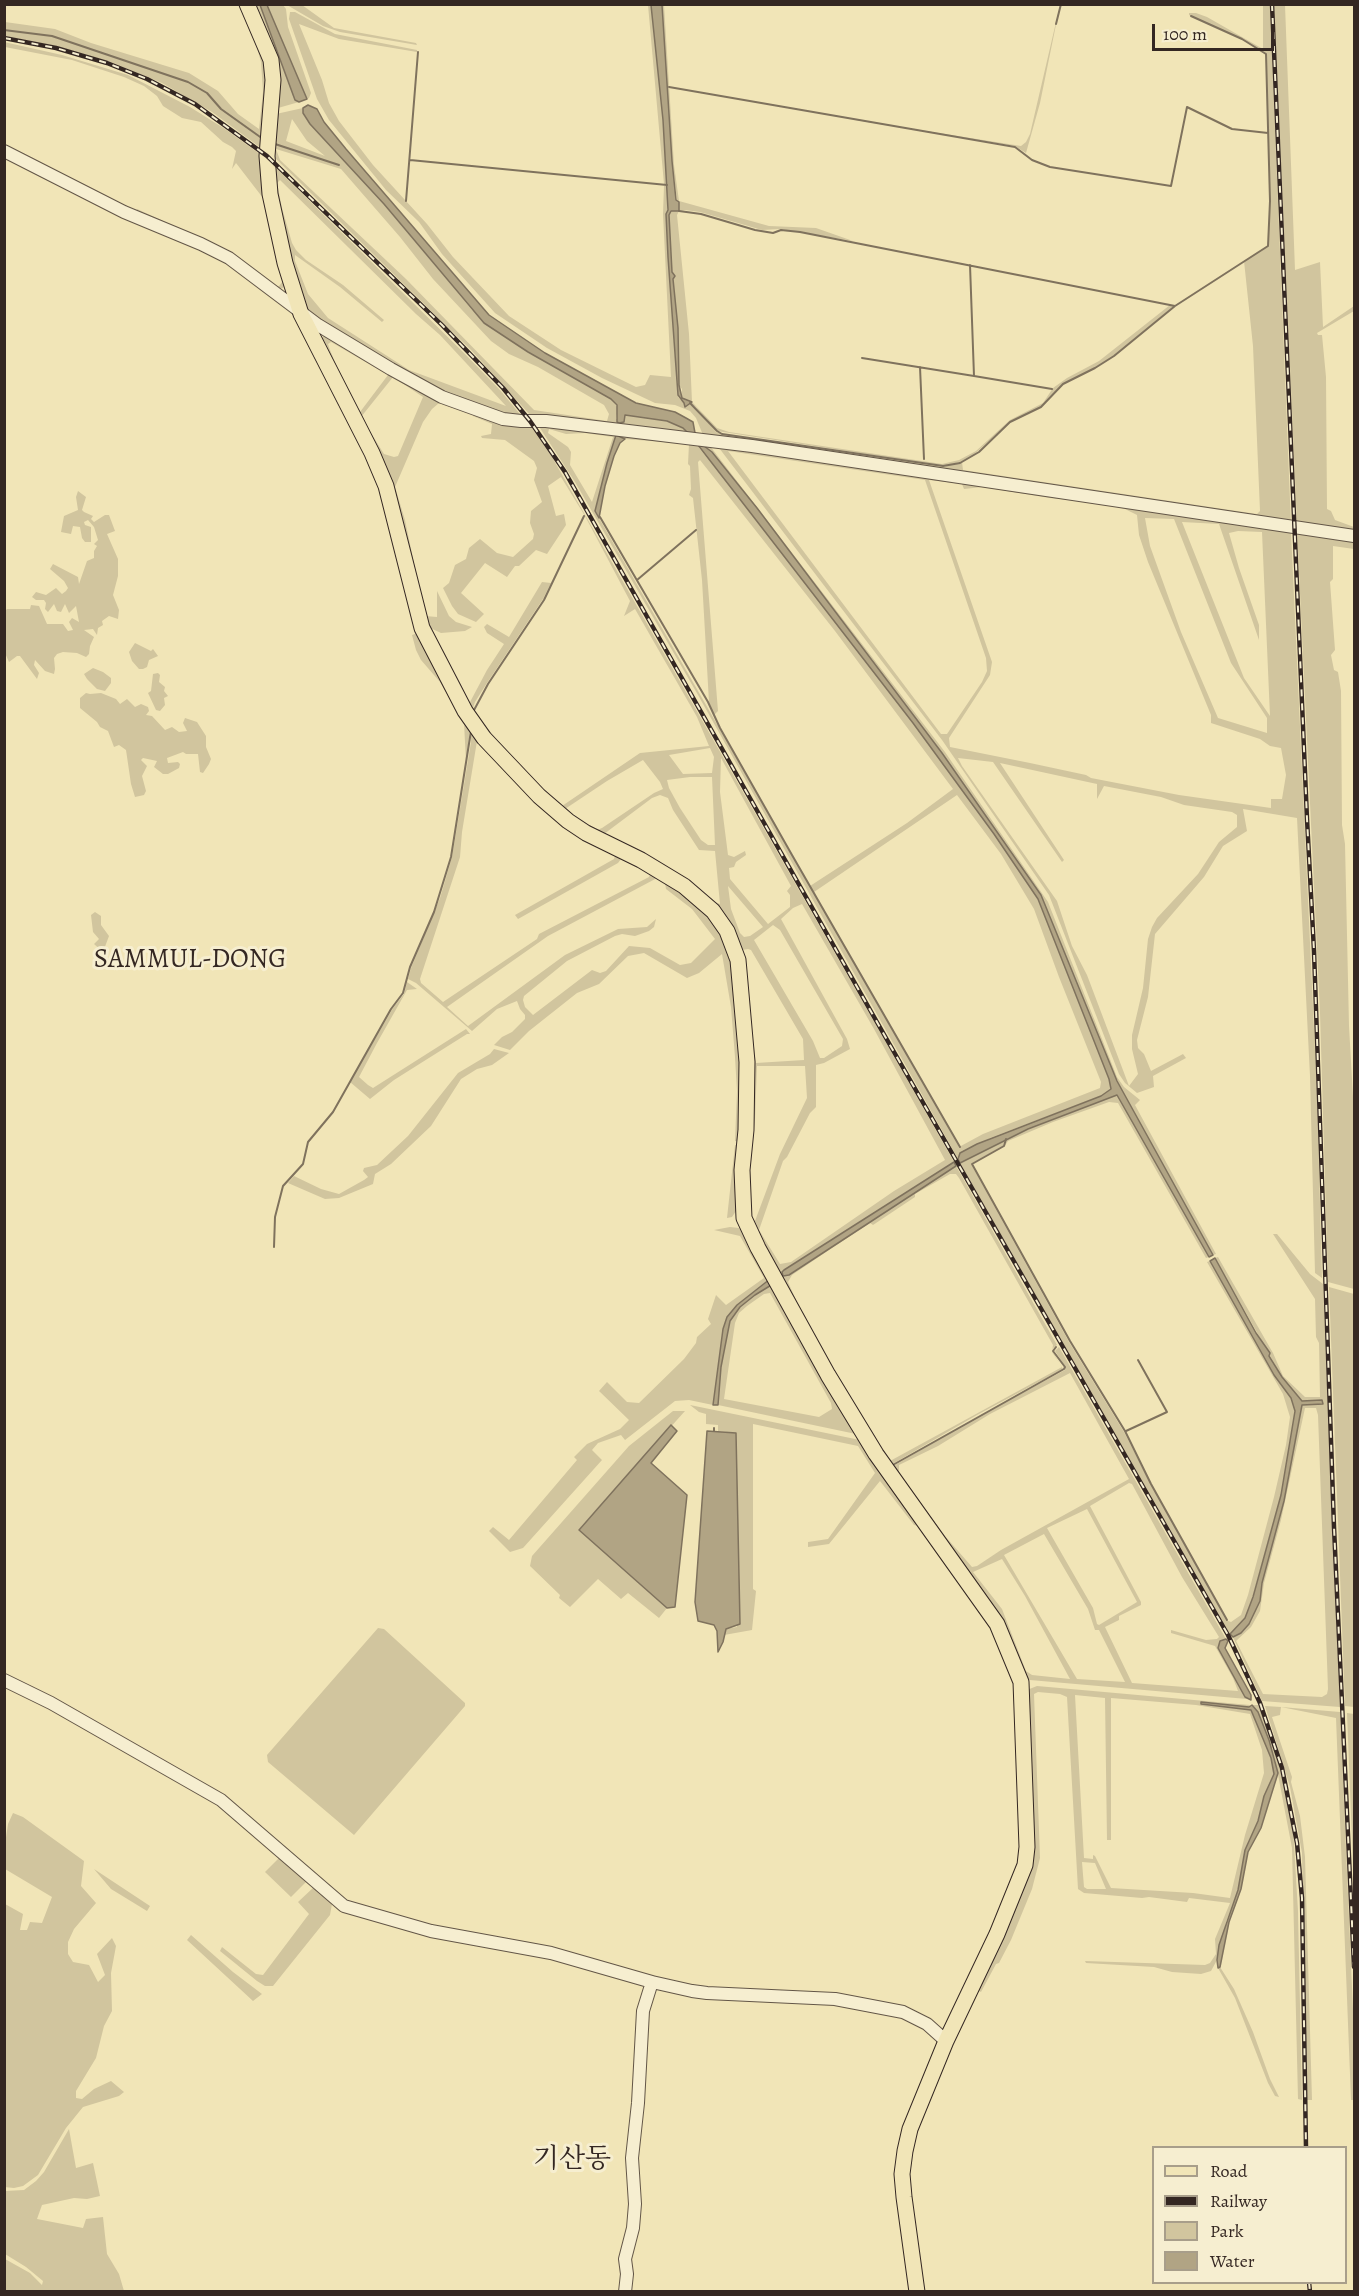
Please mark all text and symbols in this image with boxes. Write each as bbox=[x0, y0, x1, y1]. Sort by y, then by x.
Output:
scale bar bbox=[1155, 12, 1276, 50]
text: 100 m bbox=[1163, 22, 1207, 46]
district label: SAMMUL-DONG bbox=[86, 944, 294, 976]
district label: 기산동 bbox=[533, 2144, 611, 2176]
legend bbox=[1152, 2146, 1347, 2284]
text: Road bbox=[1210, 2159, 1247, 2183]
text: Railway bbox=[1210, 2189, 1267, 2213]
text: Park bbox=[1210, 2219, 1244, 2243]
text: Water bbox=[1210, 2249, 1255, 2273]

